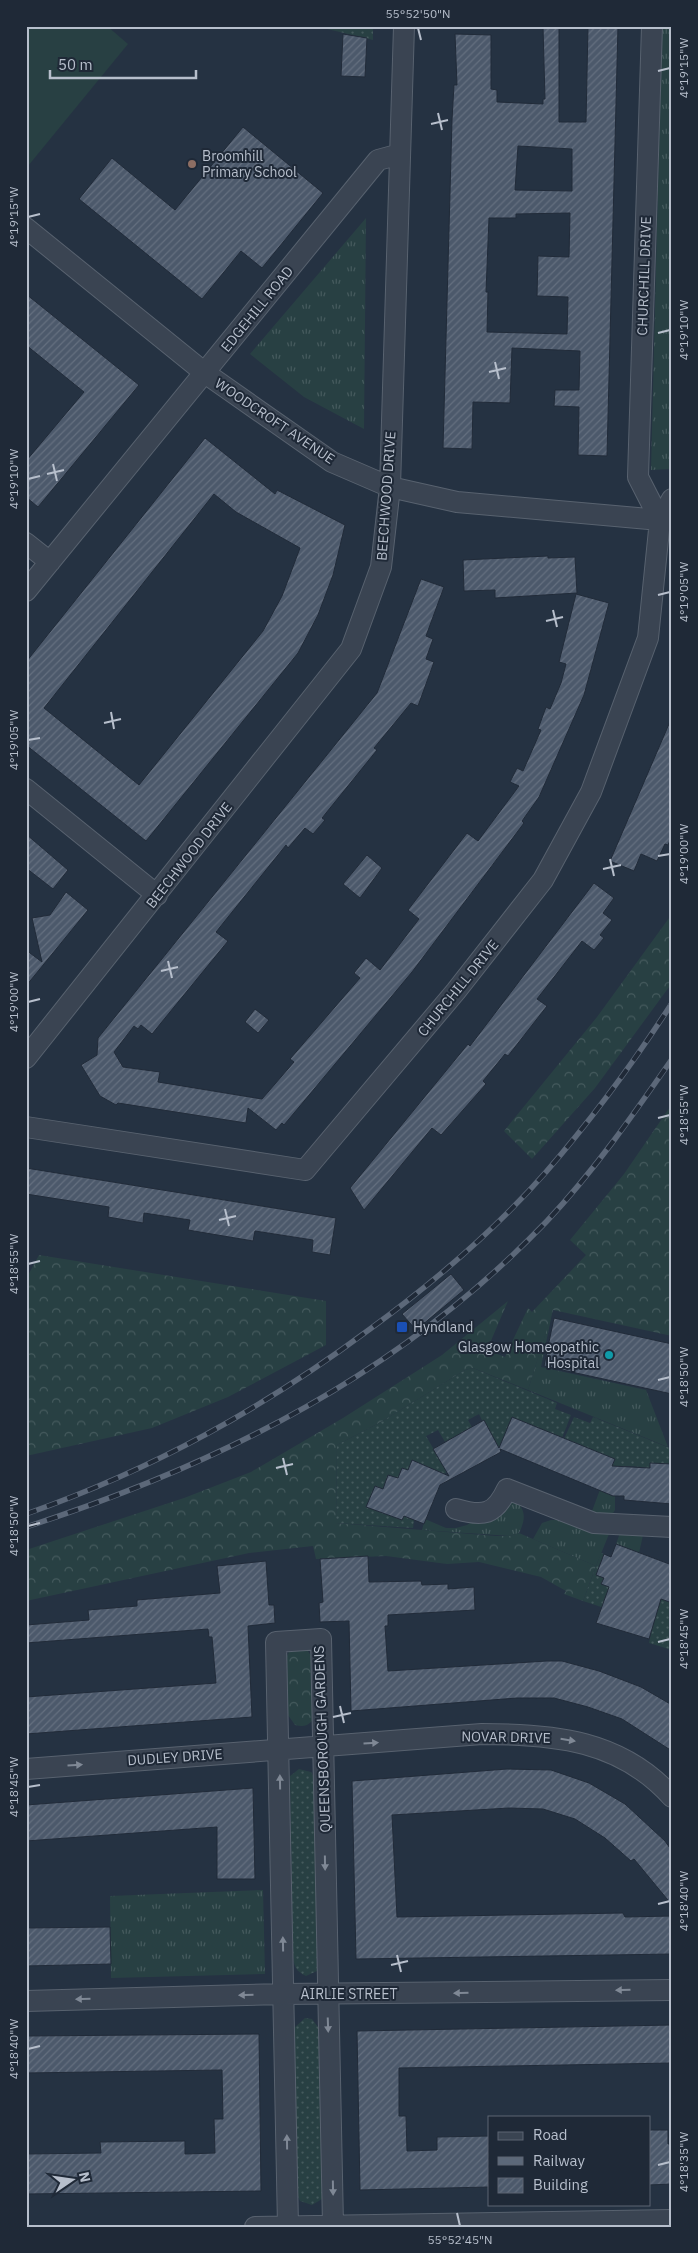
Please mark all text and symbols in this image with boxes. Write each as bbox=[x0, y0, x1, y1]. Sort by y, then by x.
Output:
text: 55°52'50"N bbox=[385, 6, 451, 21]
text: 4°19'15"W bbox=[676, 37, 691, 98]
scale bar bbox=[50, 48, 196, 80]
text: 50 m bbox=[58, 55, 93, 74]
place label: Broomhill Primary School bbox=[202, 147, 297, 181]
marker: Broomhill Primary School bbox=[186, 158, 198, 170]
text: 4°19'15"W bbox=[6, 186, 21, 247]
street label: CHURCHILL DRIVE bbox=[633, 216, 655, 336]
street label: EDGEHILL ROAD bbox=[217, 262, 297, 356]
text: 4°19'10"W bbox=[676, 299, 691, 360]
street label: WOODCROFT AVENUE bbox=[212, 374, 338, 468]
street label: BEECHWOOD DRIVE bbox=[372, 431, 400, 561]
text: 4°19'10"W bbox=[6, 448, 21, 509]
text: 4°19'05"W bbox=[676, 561, 691, 622]
text: 4°19'05"W bbox=[6, 709, 21, 770]
street label: BEECHWOOD DRIVE bbox=[142, 798, 236, 912]
text: 4°19'00"W bbox=[676, 823, 691, 884]
street label: CHURCHILL DRIVE bbox=[414, 936, 502, 1040]
text: 4°19'00"W bbox=[6, 971, 21, 1032]
text: 4°18'55"W bbox=[676, 1084, 691, 1145]
text: 4°18'55"W bbox=[6, 1233, 21, 1294]
place label: Hyndland bbox=[413, 1318, 473, 1336]
marker: Hyndland bbox=[395, 1320, 409, 1334]
place label: Glasgow Homeopathic Hospital bbox=[458, 1338, 599, 1372]
text: 4°18'50"W bbox=[676, 1346, 691, 1407]
marker: Glasgow Homeopathic Hospital bbox=[603, 1349, 615, 1361]
text: 4°18'50"W bbox=[6, 1495, 21, 1556]
text: 4°18'45"W bbox=[676, 1608, 691, 1669]
street label: QUEENSBOROUGH GARDENS bbox=[310, 1645, 334, 1833]
street label: NOVAR DRIVE bbox=[461, 1727, 551, 1747]
one-way arrow bbox=[561, 1736, 577, 1744]
one-way arrow bbox=[364, 1738, 380, 1746]
street label: DUDLEY DRIVE bbox=[127, 1745, 223, 1769]
text: 4°18'45"W bbox=[6, 1756, 21, 1817]
one-way arrow bbox=[67, 1761, 83, 1769]
one-way arrow bbox=[276, 1774, 284, 1790]
one-way arrow bbox=[321, 1855, 329, 1871]
text: 4°18'40"W bbox=[676, 1870, 691, 1931]
one-way arrow bbox=[278, 1936, 286, 1952]
street label: AIRLIE STREET bbox=[301, 1985, 397, 2003]
one-way arrow bbox=[615, 1987, 631, 1995]
one-way arrow bbox=[452, 1989, 468, 1997]
one-way arrow bbox=[237, 1992, 253, 2000]
one-way arrow bbox=[75, 1995, 91, 2003]
one-way arrow bbox=[325, 2017, 333, 2033]
text: 4°18'40"W bbox=[6, 2018, 21, 2079]
legend bbox=[488, 2116, 650, 2206]
text: Road bbox=[533, 2125, 568, 2144]
text: 4°18'35"W bbox=[676, 2131, 691, 2192]
one-way arrow bbox=[283, 2134, 291, 2150]
text: Railway bbox=[533, 2151, 586, 2170]
north arrow bbox=[48, 2156, 98, 2206]
text: N bbox=[75, 2170, 95, 2184]
text: Building bbox=[533, 2175, 588, 2194]
one-way arrow bbox=[329, 2180, 337, 2196]
text: 55°52'45"N bbox=[427, 2232, 493, 2247]

